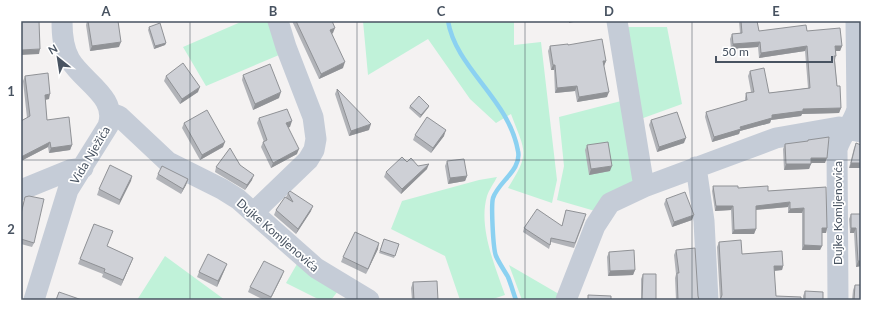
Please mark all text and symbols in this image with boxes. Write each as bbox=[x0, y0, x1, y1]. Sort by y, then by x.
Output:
text: A bbox=[100, 3, 111, 19]
text: B bbox=[269, 3, 278, 19]
text: C bbox=[437, 3, 446, 19]
text: D bbox=[604, 3, 614, 19]
text: E bbox=[772, 3, 780, 19]
north arrow bbox=[38, 38, 78, 78]
scale bar bbox=[716, 38, 832, 64]
text: N bbox=[46, 41, 60, 57]
text: 50 m bbox=[722, 44, 749, 59]
text: 1 bbox=[7, 83, 15, 99]
street label: Vida Nježića bbox=[67, 123, 113, 187]
street label: Dujke Komljenovića bbox=[830, 161, 845, 265]
street label: Dujke Komljenovića bbox=[234, 195, 322, 275]
text: 2 bbox=[7, 221, 15, 237]

